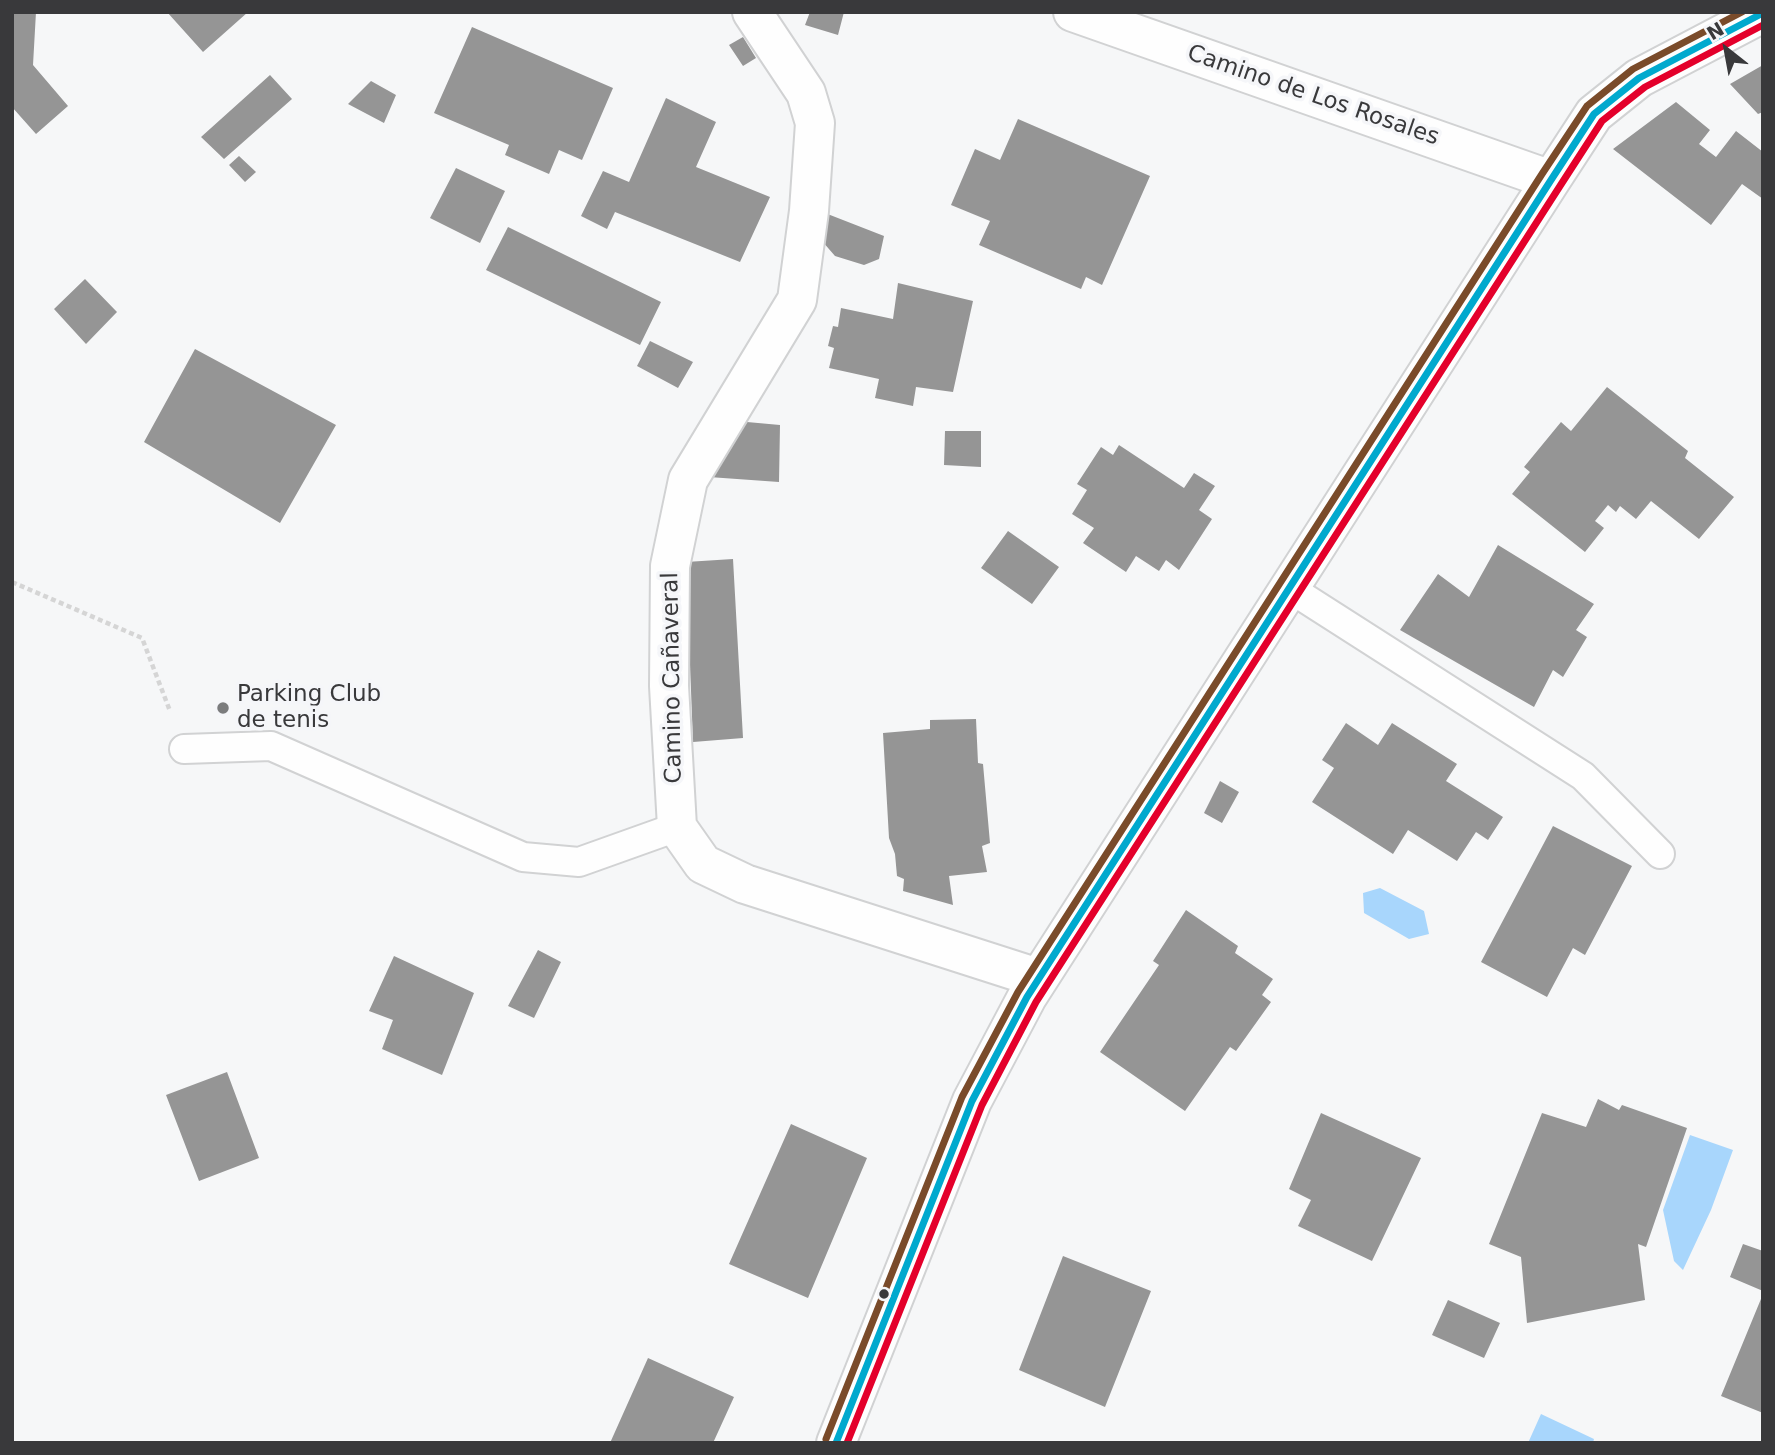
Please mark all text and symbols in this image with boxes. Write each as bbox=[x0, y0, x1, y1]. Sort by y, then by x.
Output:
north arrow bbox=[1691, 14, 1761, 84]
text: N bbox=[1703, 17, 1728, 45]
street label: Camino de Los Rosales bbox=[1184, 40, 1442, 152]
street label: Camino Cañaveral bbox=[657, 572, 689, 784]
place label: Parking Club de tenis bbox=[237, 681, 381, 735]
marker: Parking Club de tenis bbox=[215, 700, 231, 716]
unlabelled marker bbox=[877, 1287, 891, 1301]

